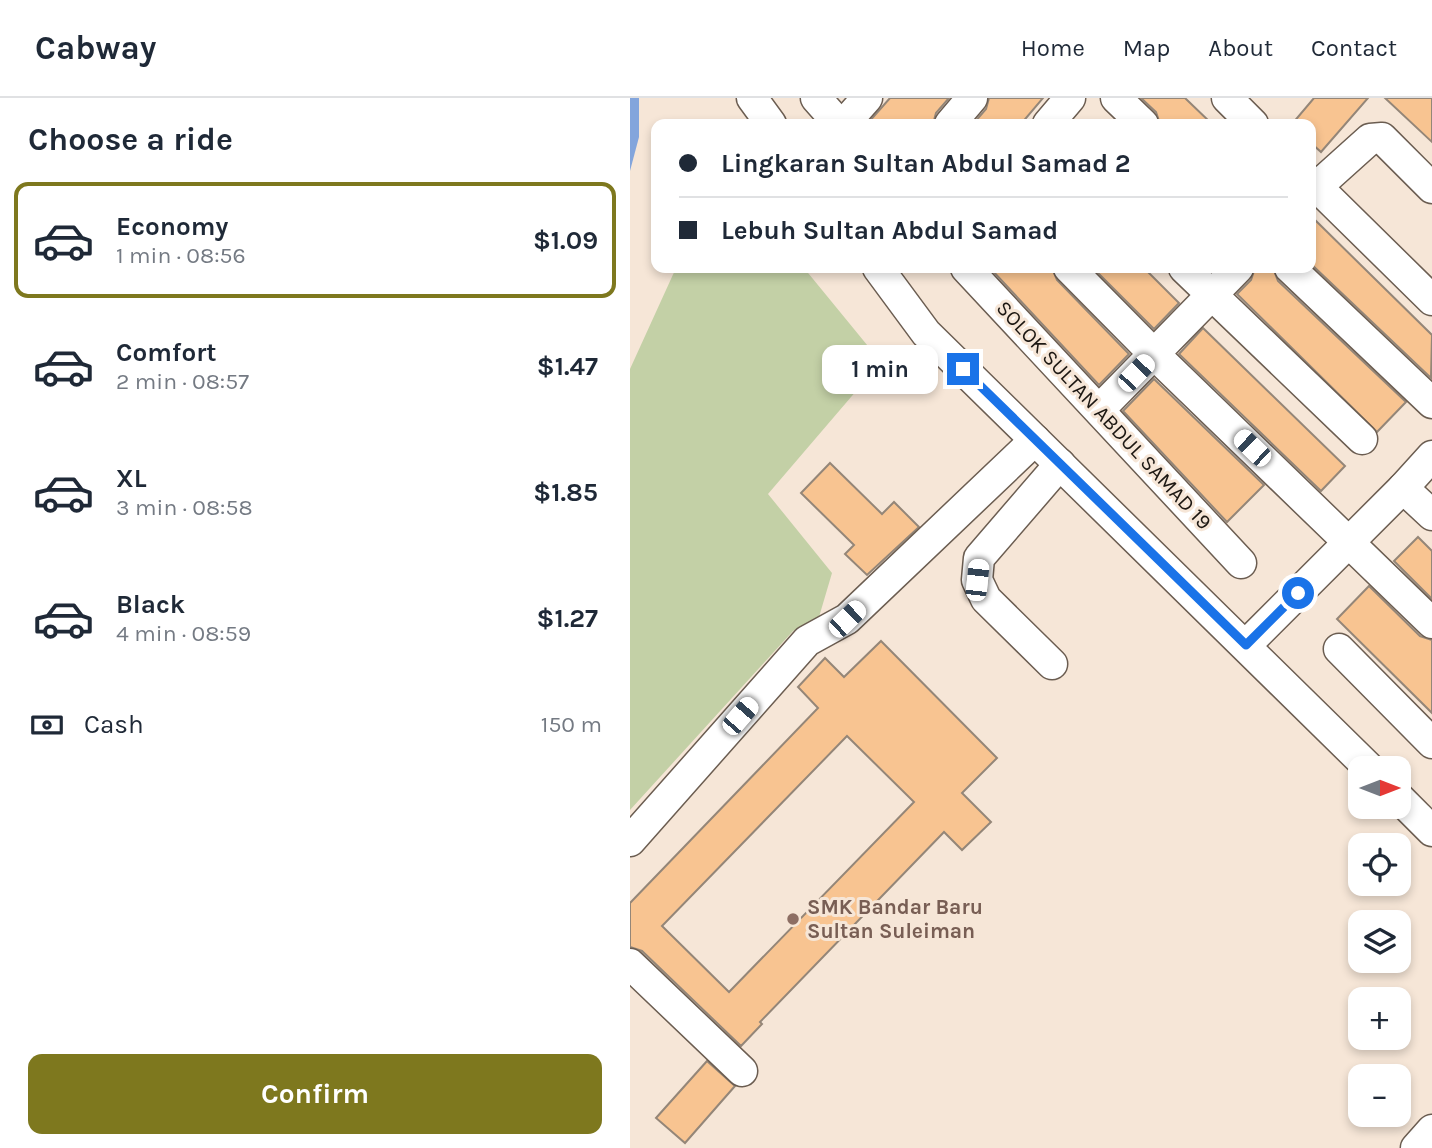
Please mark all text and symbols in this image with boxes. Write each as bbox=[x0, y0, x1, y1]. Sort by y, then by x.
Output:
text: Cabway bbox=[35, 29, 156, 67]
text: Home bbox=[1021, 34, 1085, 62]
text: Map bbox=[1123, 34, 1170, 62]
text: About bbox=[1208, 34, 1273, 62]
text: Contact bbox=[1311, 34, 1397, 62]
text: Choose a ride bbox=[28, 121, 233, 158]
text: Lingkaran Sultan Abdul Samad 2 bbox=[721, 148, 1130, 179]
icon: car bbox=[32, 209, 95, 272]
text: Economy bbox=[116, 211, 228, 242]
text: Lebuh Sultan Abdul Samad bbox=[721, 215, 1058, 246]
text: $1.09 bbox=[533, 225, 598, 256]
text: 1 min · 08:56 bbox=[116, 242, 246, 269]
street label: SOLOK SULTAN ABDUL SAMAD 19 bbox=[992, 296, 1216, 534]
icon: car bbox=[32, 335, 95, 398]
text: Comfort bbox=[116, 337, 217, 368]
callout: 1 min bbox=[823, 344, 938, 394]
text: $1.47 bbox=[537, 351, 598, 382]
car bbox=[1114, 351, 1159, 395]
route end bbox=[947, 353, 979, 385]
text: 1 min bbox=[851, 356, 909, 383]
text: 2 min · 08:57 bbox=[116, 368, 249, 395]
car bbox=[1230, 426, 1275, 470]
icon: car bbox=[32, 461, 95, 524]
text: XL bbox=[116, 463, 147, 494]
text: $1.85 bbox=[533, 477, 598, 508]
text: 3 min · 08:58 bbox=[116, 494, 253, 521]
car bbox=[965, 558, 990, 602]
route start bbox=[1282, 577, 1314, 609]
icon: car bbox=[32, 587, 95, 650]
text: Black bbox=[116, 589, 185, 620]
car bbox=[825, 597, 870, 641]
text: $1.27 bbox=[537, 603, 598, 634]
text: 4 min · 08:59 bbox=[116, 620, 251, 647]
car bbox=[719, 693, 762, 739]
icon: cash bbox=[28, 706, 66, 744]
text: Cash bbox=[84, 709, 144, 740]
text: 150 m bbox=[541, 711, 602, 738]
north arrow bbox=[1348, 756, 1410, 819]
map controls bbox=[1348, 756, 1411, 1127]
button: locate bbox=[1348, 833, 1411, 896]
place label: SMK Bandar Baru Sultan Suleiman bbox=[807, 895, 983, 943]
button: layers bbox=[1348, 910, 1411, 973]
marker: SMK Bandar Baru Sultan Suleiman bbox=[785, 911, 801, 927]
button: + bbox=[1348, 987, 1411, 1050]
button: Confirm bbox=[28, 1054, 602, 1134]
button: − bbox=[1348, 1064, 1411, 1127]

